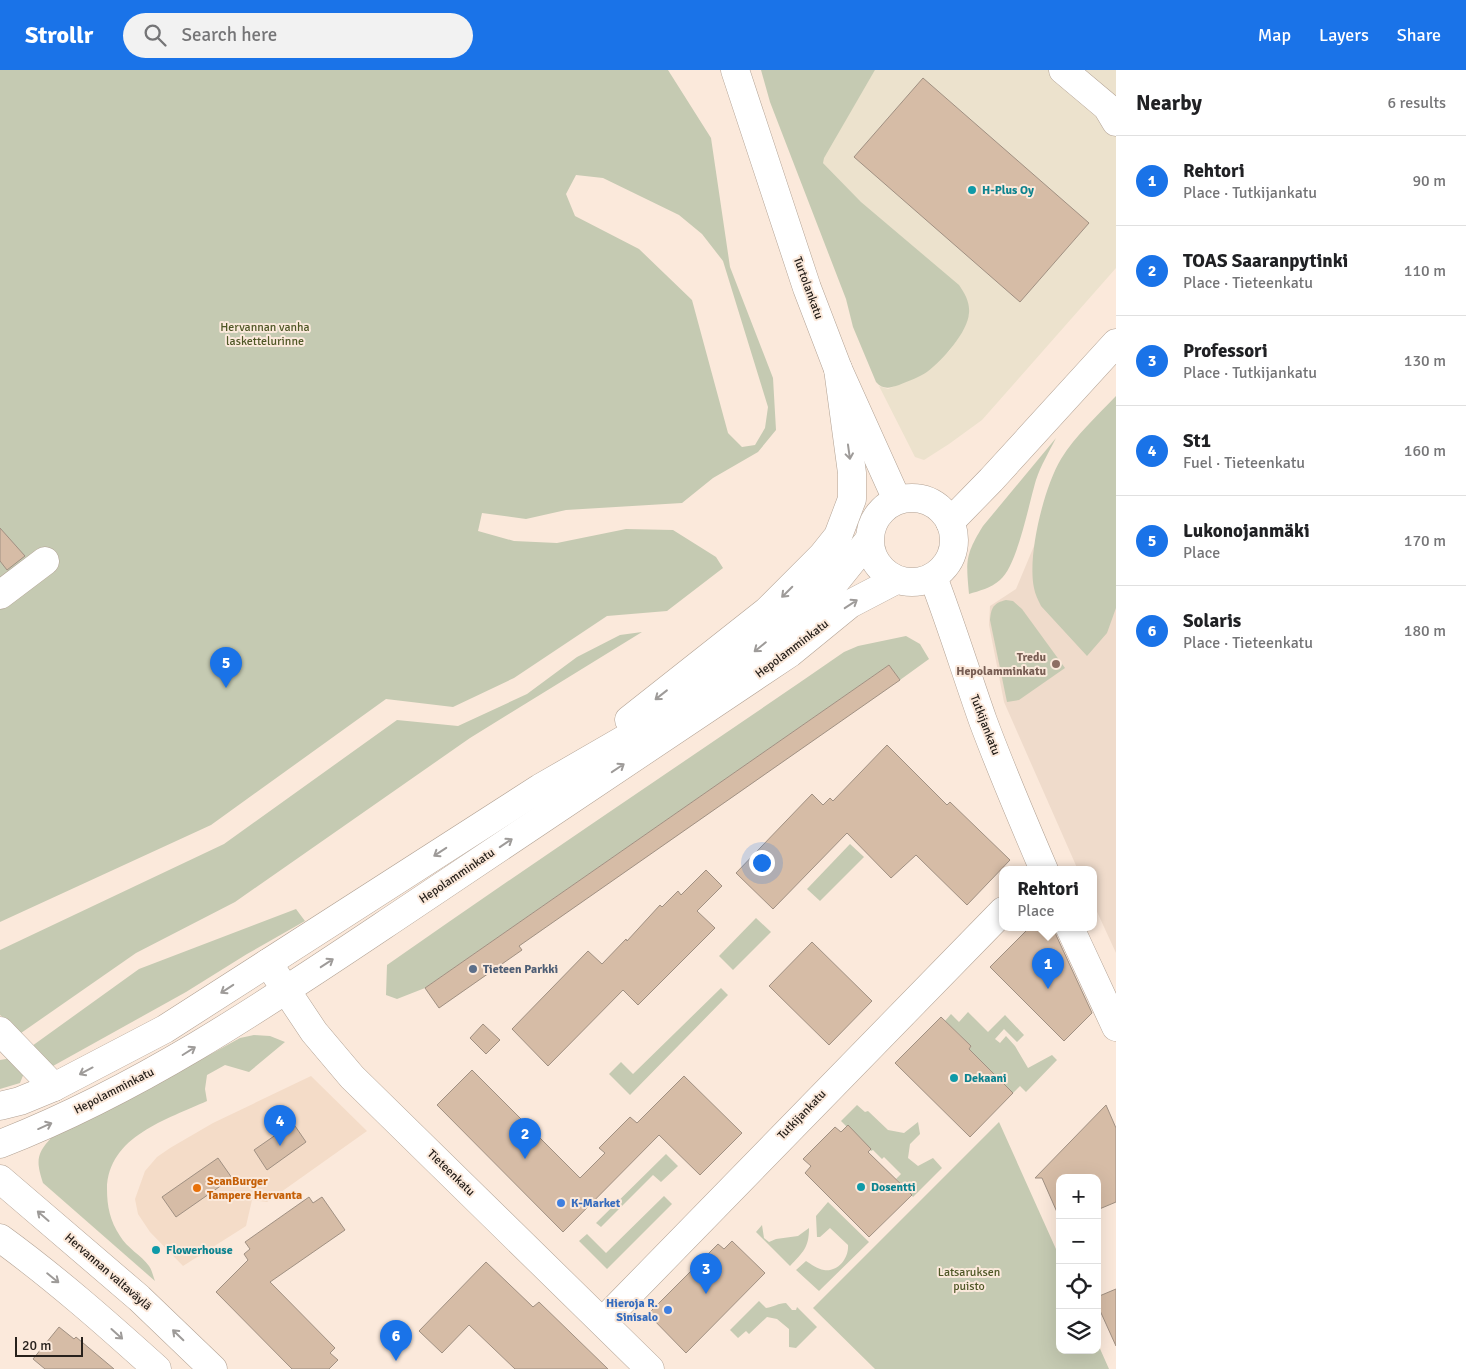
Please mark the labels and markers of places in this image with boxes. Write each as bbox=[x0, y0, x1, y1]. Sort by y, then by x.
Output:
place label: H-Plus Oy bbox=[982, 183, 1034, 198]
marker: H-Plus Oy bbox=[966, 184, 978, 196]
pin: 5 bbox=[210, 647, 242, 688]
place label: Tredu Hepolamminkatu bbox=[956, 650, 1046, 679]
marker: Tredu Hepolamminkatu bbox=[1050, 658, 1062, 670]
pin: 1 bbox=[1032, 948, 1064, 989]
place label: Tieteen Parkki bbox=[483, 962, 558, 977]
marker: Tieteen Parkki bbox=[467, 963, 479, 975]
place label: Dekaani bbox=[964, 1071, 1007, 1086]
marker: Dekaani bbox=[948, 1072, 960, 1084]
pin: 4 bbox=[264, 1105, 296, 1146]
pin: 2 bbox=[509, 1118, 541, 1159]
place label: ScanBurger Tampere Hervanta bbox=[207, 1174, 302, 1203]
place label: Dosentti bbox=[871, 1180, 916, 1195]
marker: Dosentti bbox=[855, 1181, 867, 1193]
marker: ScanBurger Tampere Hervanta bbox=[191, 1182, 203, 1194]
place label: K-Market bbox=[571, 1196, 621, 1211]
marker: K-Market bbox=[555, 1197, 567, 1209]
place label: Flowerhouse bbox=[166, 1243, 233, 1258]
marker: Flowerhouse bbox=[150, 1244, 162, 1256]
pin: 3 bbox=[690, 1253, 722, 1294]
place label: Hieroja R. Sinisalo bbox=[606, 1296, 658, 1325]
marker: Hieroja R. Sinisalo bbox=[662, 1304, 674, 1316]
pin: 6 bbox=[380, 1320, 412, 1361]

